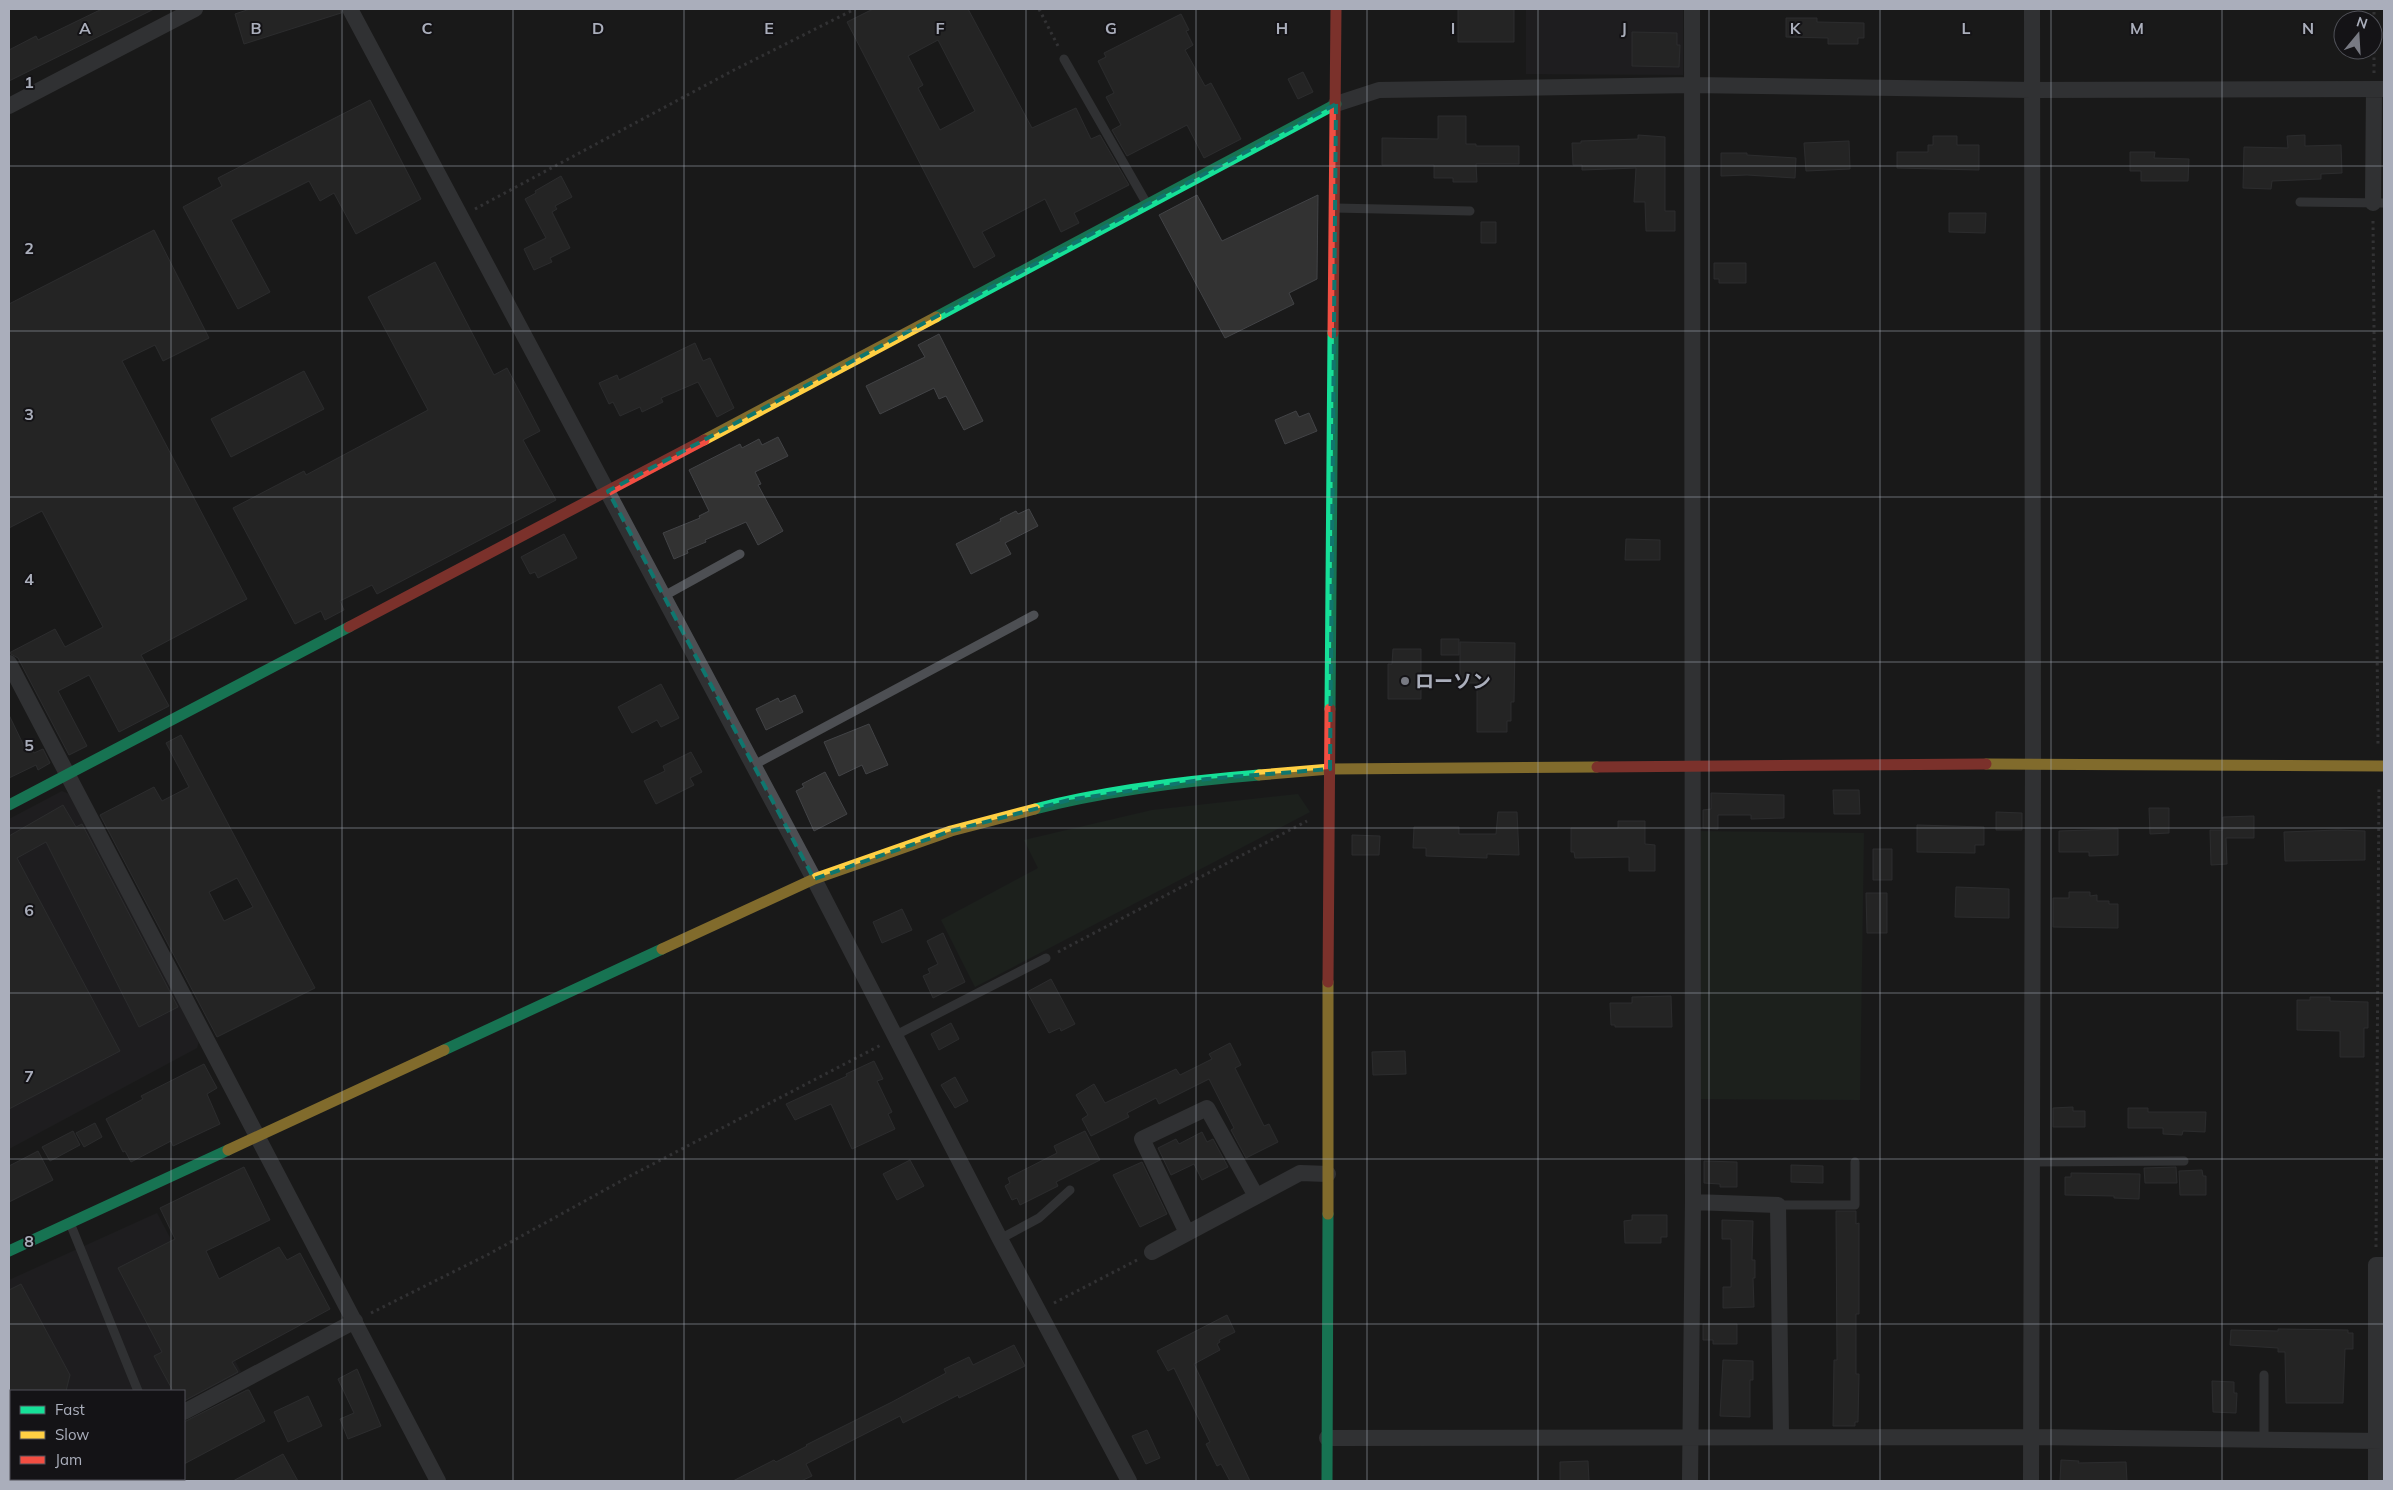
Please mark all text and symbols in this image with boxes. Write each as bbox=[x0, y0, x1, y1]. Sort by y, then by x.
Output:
north arrow bbox=[2333, 10, 2383, 60]
text: N bbox=[2354, 12, 2370, 33]
text: A bbox=[79, 18, 91, 38]
text: B bbox=[250, 18, 262, 38]
text: C bbox=[422, 18, 433, 38]
text: D bbox=[592, 18, 604, 38]
text: E bbox=[764, 18, 774, 38]
text: F bbox=[935, 18, 945, 38]
text: G bbox=[1105, 18, 1117, 38]
text: H bbox=[1276, 18, 1288, 38]
text: I bbox=[1451, 18, 1455, 38]
text: J bbox=[1621, 18, 1627, 38]
text: K bbox=[1790, 18, 1802, 38]
text: L bbox=[1962, 18, 1971, 38]
text: M bbox=[2130, 18, 2144, 38]
text: N bbox=[2302, 18, 2314, 38]
text: 1 bbox=[24, 72, 34, 92]
text: 2 bbox=[24, 238, 34, 258]
text: 3 bbox=[24, 404, 34, 424]
text: 4 bbox=[24, 569, 34, 589]
place label: ローソン bbox=[1415, 669, 1491, 693]
marker: ローソン bbox=[1399, 675, 1411, 687]
text: 5 bbox=[24, 735, 34, 755]
text: 6 bbox=[24, 900, 34, 920]
text: 7 bbox=[24, 1066, 34, 1086]
text: 8 bbox=[24, 1231, 34, 1251]
legend bbox=[10, 1390, 185, 1480]
text: Fast bbox=[55, 1400, 85, 1419]
text: Slow bbox=[55, 1425, 89, 1444]
text: Jam bbox=[55, 1450, 82, 1469]

